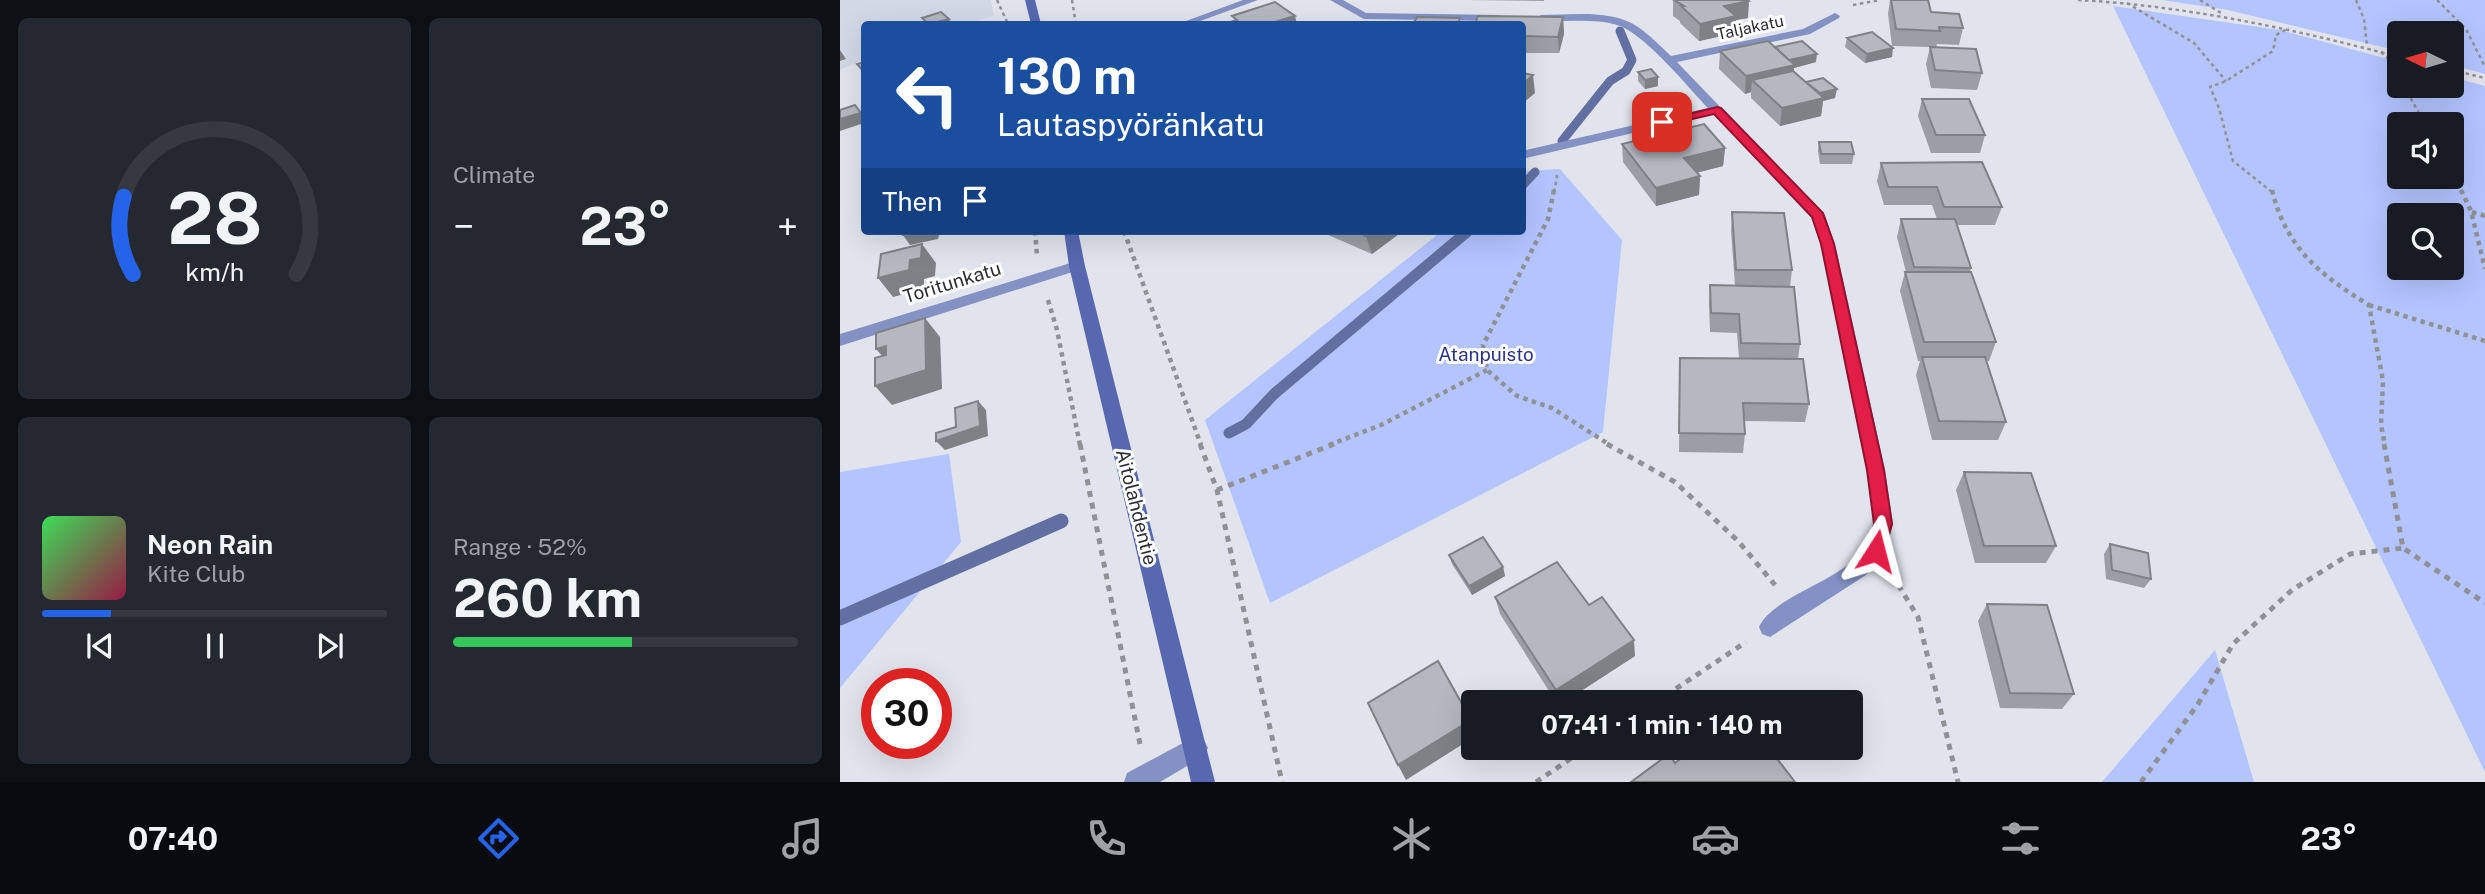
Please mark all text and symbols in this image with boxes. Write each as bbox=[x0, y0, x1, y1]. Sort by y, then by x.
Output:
street label: Taljakatu bbox=[1715, 11, 1785, 44]
north arrow bbox=[2387, 21, 2464, 98]
map controls bbox=[2387, 21, 2464, 280]
text: 130 m bbox=[997, 47, 1137, 105]
icon: left bbox=[882, 49, 973, 140]
pin bbox=[1632, 92, 1692, 152]
icon: arrive bbox=[1643, 103, 1681, 141]
text: Lautaspyöränkatu bbox=[997, 106, 1265, 143]
button: sound bbox=[2387, 112, 2464, 189]
text: Climate bbox=[453, 161, 535, 188]
text: 28 bbox=[167, 176, 262, 261]
icon: arrive bbox=[956, 182, 994, 220]
text: Then bbox=[882, 186, 942, 217]
text: 23° bbox=[579, 196, 672, 257]
button: search bbox=[2387, 203, 2464, 280]
text: − bbox=[453, 204, 474, 249]
text: + bbox=[777, 204, 798, 249]
text: km/h bbox=[185, 257, 244, 287]
street label: Toritunkatu bbox=[900, 257, 1004, 307]
park label: Atanpuisto bbox=[1438, 343, 1534, 365]
street label: Aitolahdentie bbox=[1112, 447, 1162, 567]
position arrow bbox=[1839, 514, 1913, 588]
text: Neon Rain bbox=[147, 529, 273, 560]
text: Range · 52% bbox=[453, 533, 587, 560]
text: Kite Club bbox=[147, 560, 245, 587]
text: 260 km bbox=[453, 568, 642, 629]
icon: previous bbox=[81, 627, 119, 665]
icon: pause bbox=[196, 627, 234, 665]
icon: next bbox=[311, 627, 349, 665]
speed limit sign: 30 bbox=[861, 668, 952, 759]
text: 07:41 · 1 min · 140 m bbox=[1541, 709, 1783, 740]
icon: directions bbox=[474, 814, 523, 863]
icon: music bbox=[778, 814, 827, 863]
icon: phone bbox=[1082, 814, 1131, 863]
icon: climate bbox=[1387, 814, 1436, 863]
icon: car bbox=[1691, 814, 1740, 863]
icon: filters bbox=[1996, 814, 2045, 863]
text: 07:40 bbox=[128, 820, 218, 857]
text: 23° bbox=[2300, 820, 2357, 857]

